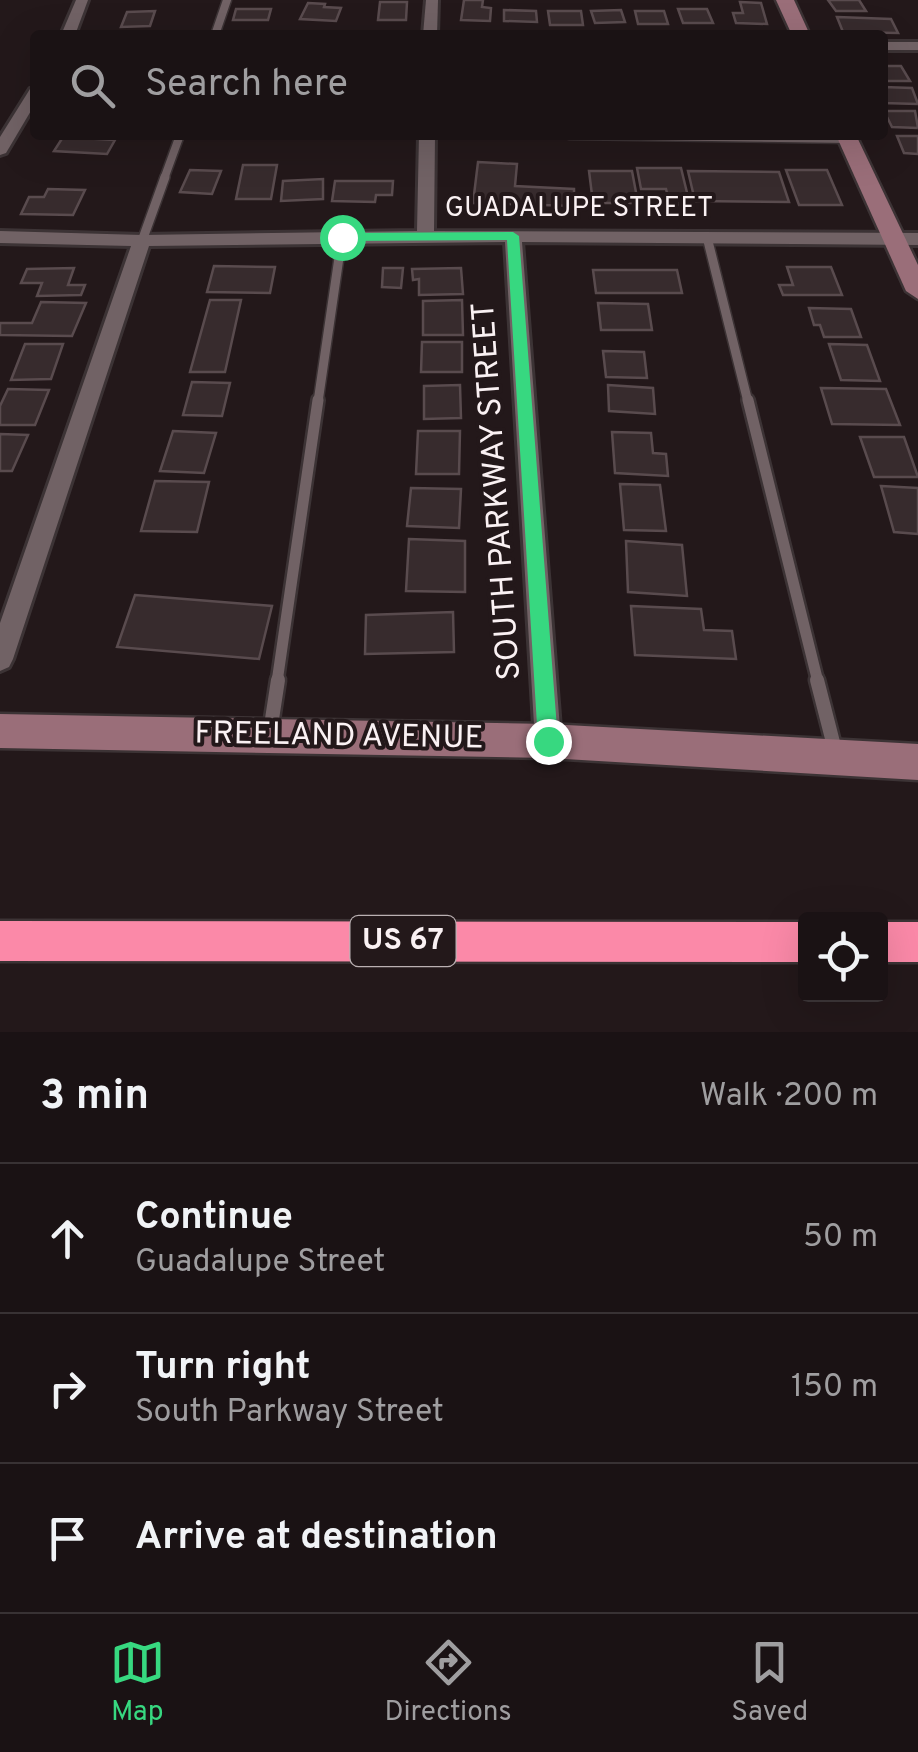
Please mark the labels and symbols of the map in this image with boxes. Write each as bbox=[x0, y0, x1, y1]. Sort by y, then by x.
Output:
street label: GUADALUPE STREET bbox=[445, 191, 713, 227]
route start bbox=[320, 215, 366, 261]
street label: SOUTH PARKWAY STREET bbox=[465, 300, 531, 682]
street label: FREELAND AVENUE bbox=[194, 714, 484, 760]
route end bbox=[526, 719, 572, 765]
road number: US 67 bbox=[350, 916, 456, 966]

